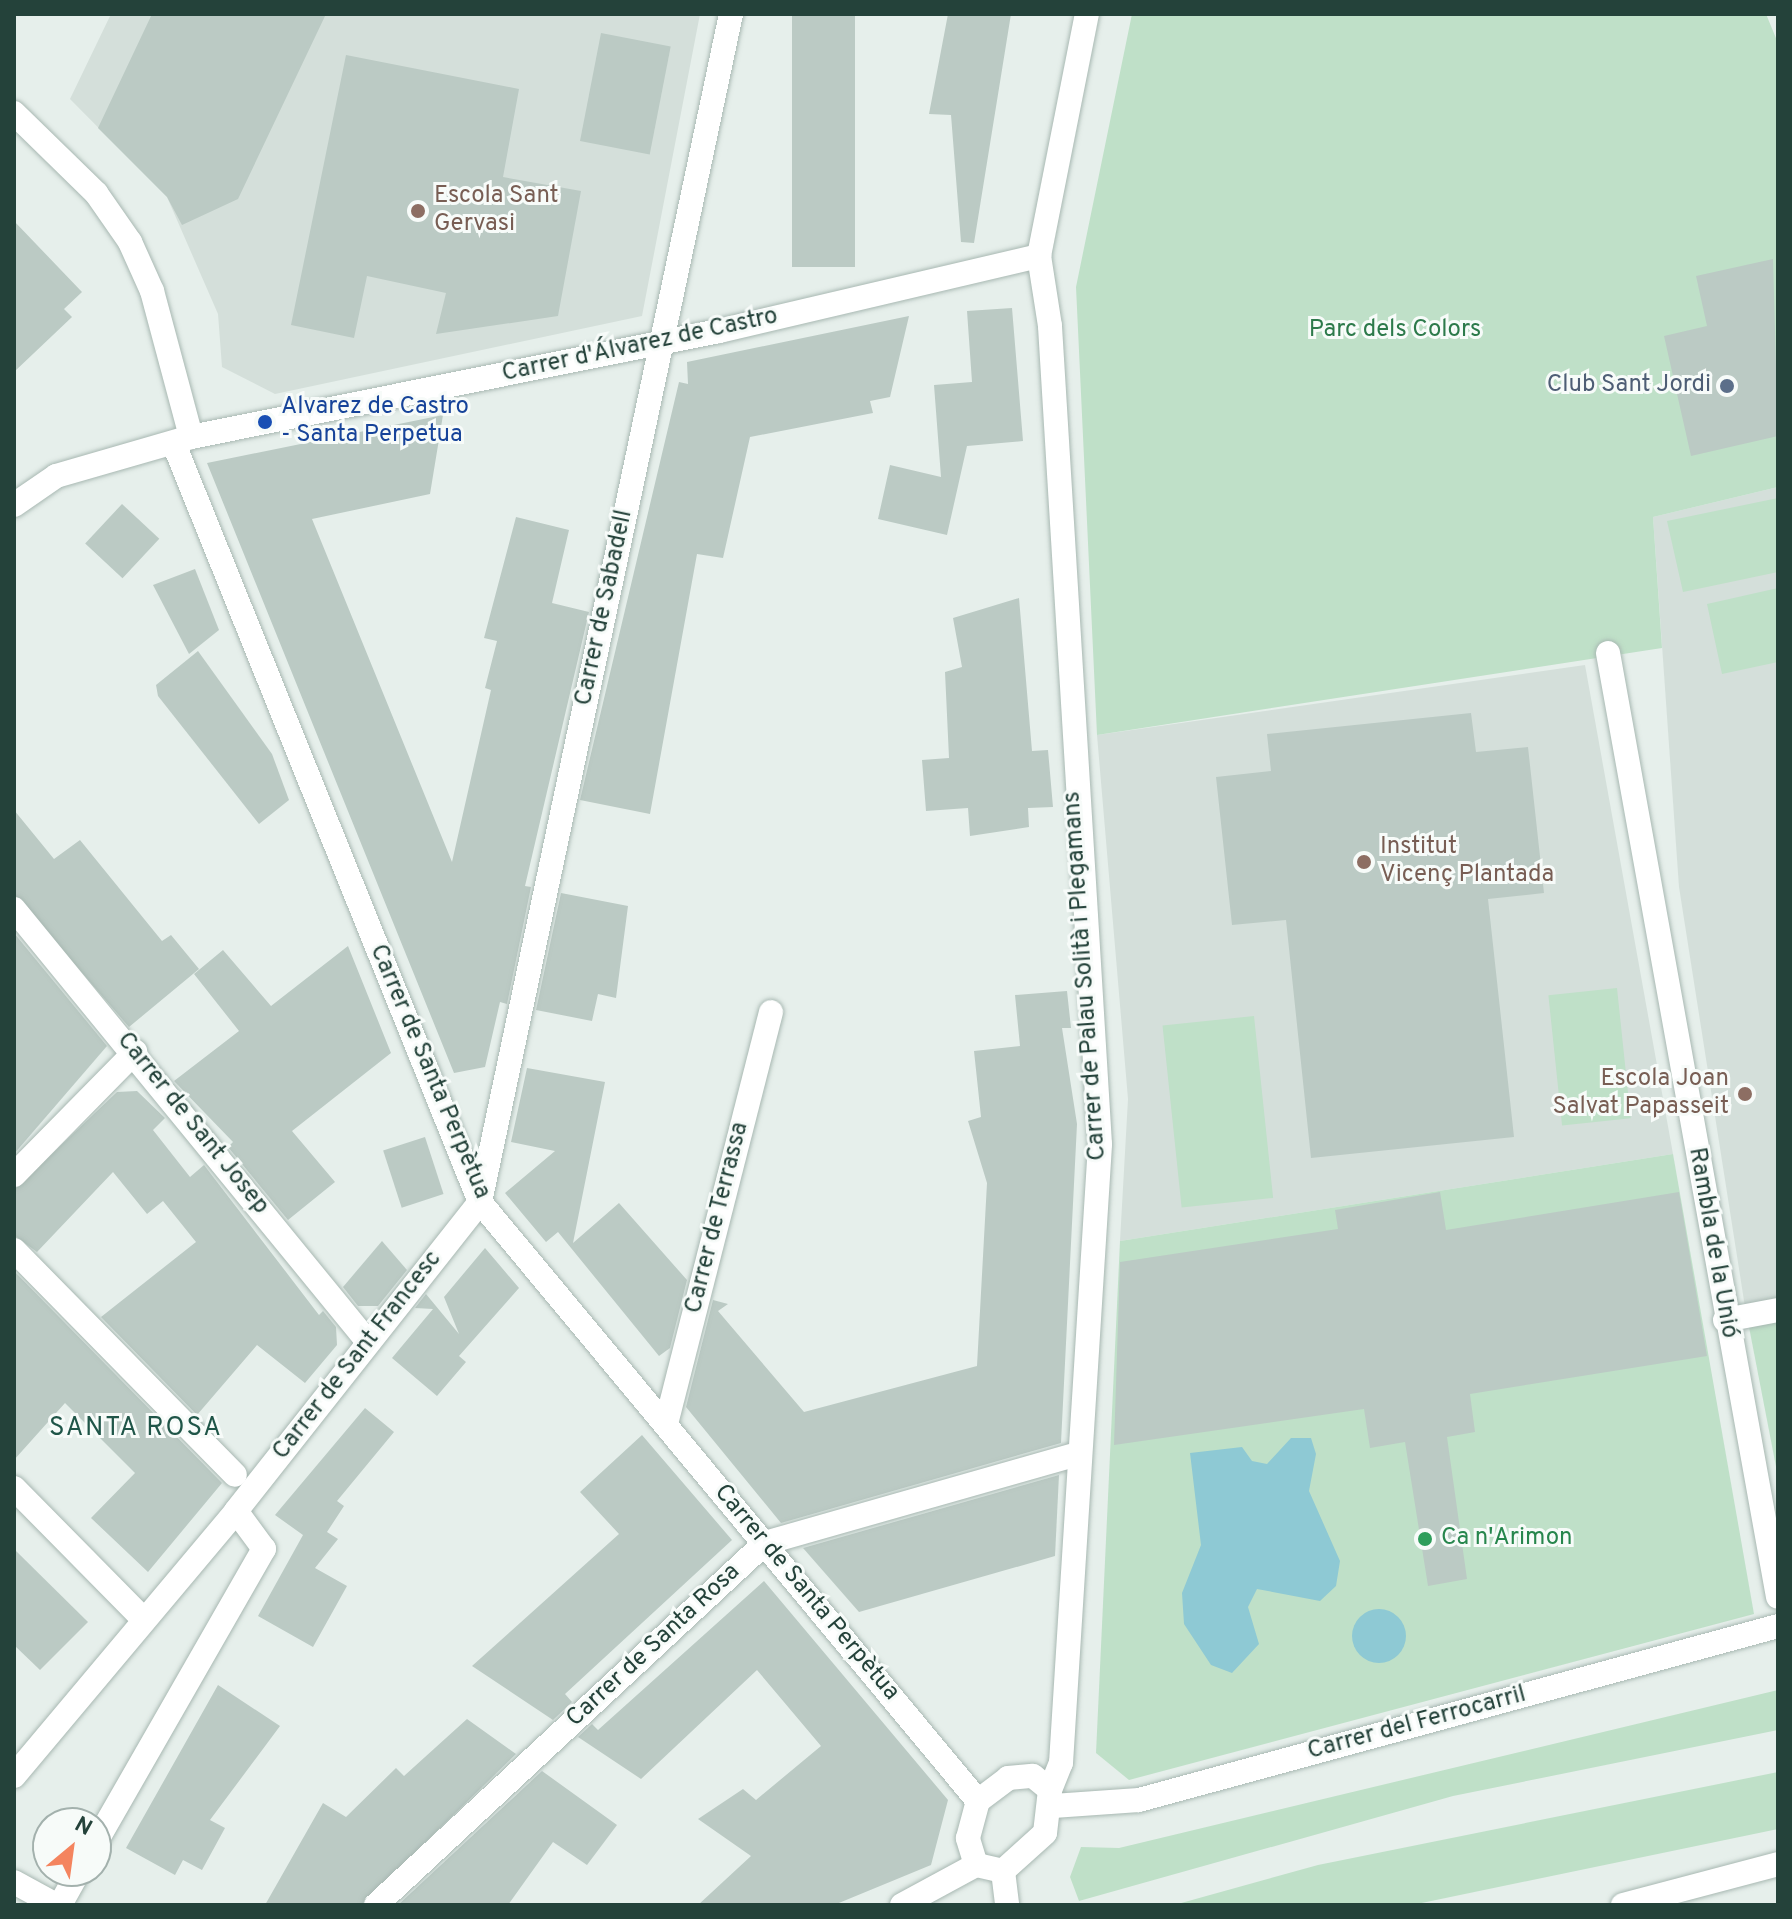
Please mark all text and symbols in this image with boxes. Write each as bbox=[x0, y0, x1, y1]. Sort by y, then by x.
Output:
place label: Escola Sant Gervasi bbox=[434, 183, 559, 239]
marker: Escola Sant Gervasi bbox=[409, 202, 427, 220]
street label: Carrer d'Álvarez de Castro bbox=[500, 303, 780, 389]
park label: Parc dels Colors bbox=[1309, 317, 1481, 345]
place label: Club Sant Jordi bbox=[1547, 372, 1711, 400]
marker: Club Sant Jordi bbox=[1718, 377, 1736, 395]
place label: Alvarez de Castro - Santa Perpetua bbox=[281, 394, 469, 450]
marker: Alvarez de Castro - Santa Perpetua bbox=[256, 413, 274, 431]
street label: Carrer de Sabadell bbox=[570, 508, 640, 708]
street label: Carrer de Palau Solità i Plegamans bbox=[1059, 790, 1113, 1162]
place label: Institut Vicenç Plantada bbox=[1380, 834, 1554, 890]
marker: Institut Vicenç Plantada bbox=[1355, 853, 1373, 871]
street label: Carrer de Santa Perpètua bbox=[362, 941, 496, 1203]
street label: Carrer de Sant Josep bbox=[110, 1027, 274, 1221]
place label: Escola Joan Salvat Papasseit bbox=[1552, 1066, 1729, 1122]
marker: Escola Joan Salvat Papasseit bbox=[1736, 1085, 1754, 1103]
street label: Carrer de Terrassa bbox=[680, 1119, 756, 1317]
street label: Rambla de la Unió bbox=[1681, 1145, 1743, 1341]
street label: Carrer de Sant Francesc bbox=[268, 1246, 448, 1466]
district label: SANTA ROSA bbox=[49, 1413, 223, 1445]
street label: Carrer de Santa Perpètua bbox=[707, 1479, 905, 1707]
place label: Ca n'Arimon bbox=[1441, 1525, 1573, 1553]
marker: Ca n'Arimon bbox=[1416, 1530, 1434, 1548]
street label: Carrer de Santa Rosa bbox=[561, 1558, 747, 1734]
street label: Carrer del Ferrocarril bbox=[1305, 1681, 1529, 1767]
north arrow bbox=[32, 1807, 112, 1887]
text: N bbox=[69, 1812, 96, 1843]

